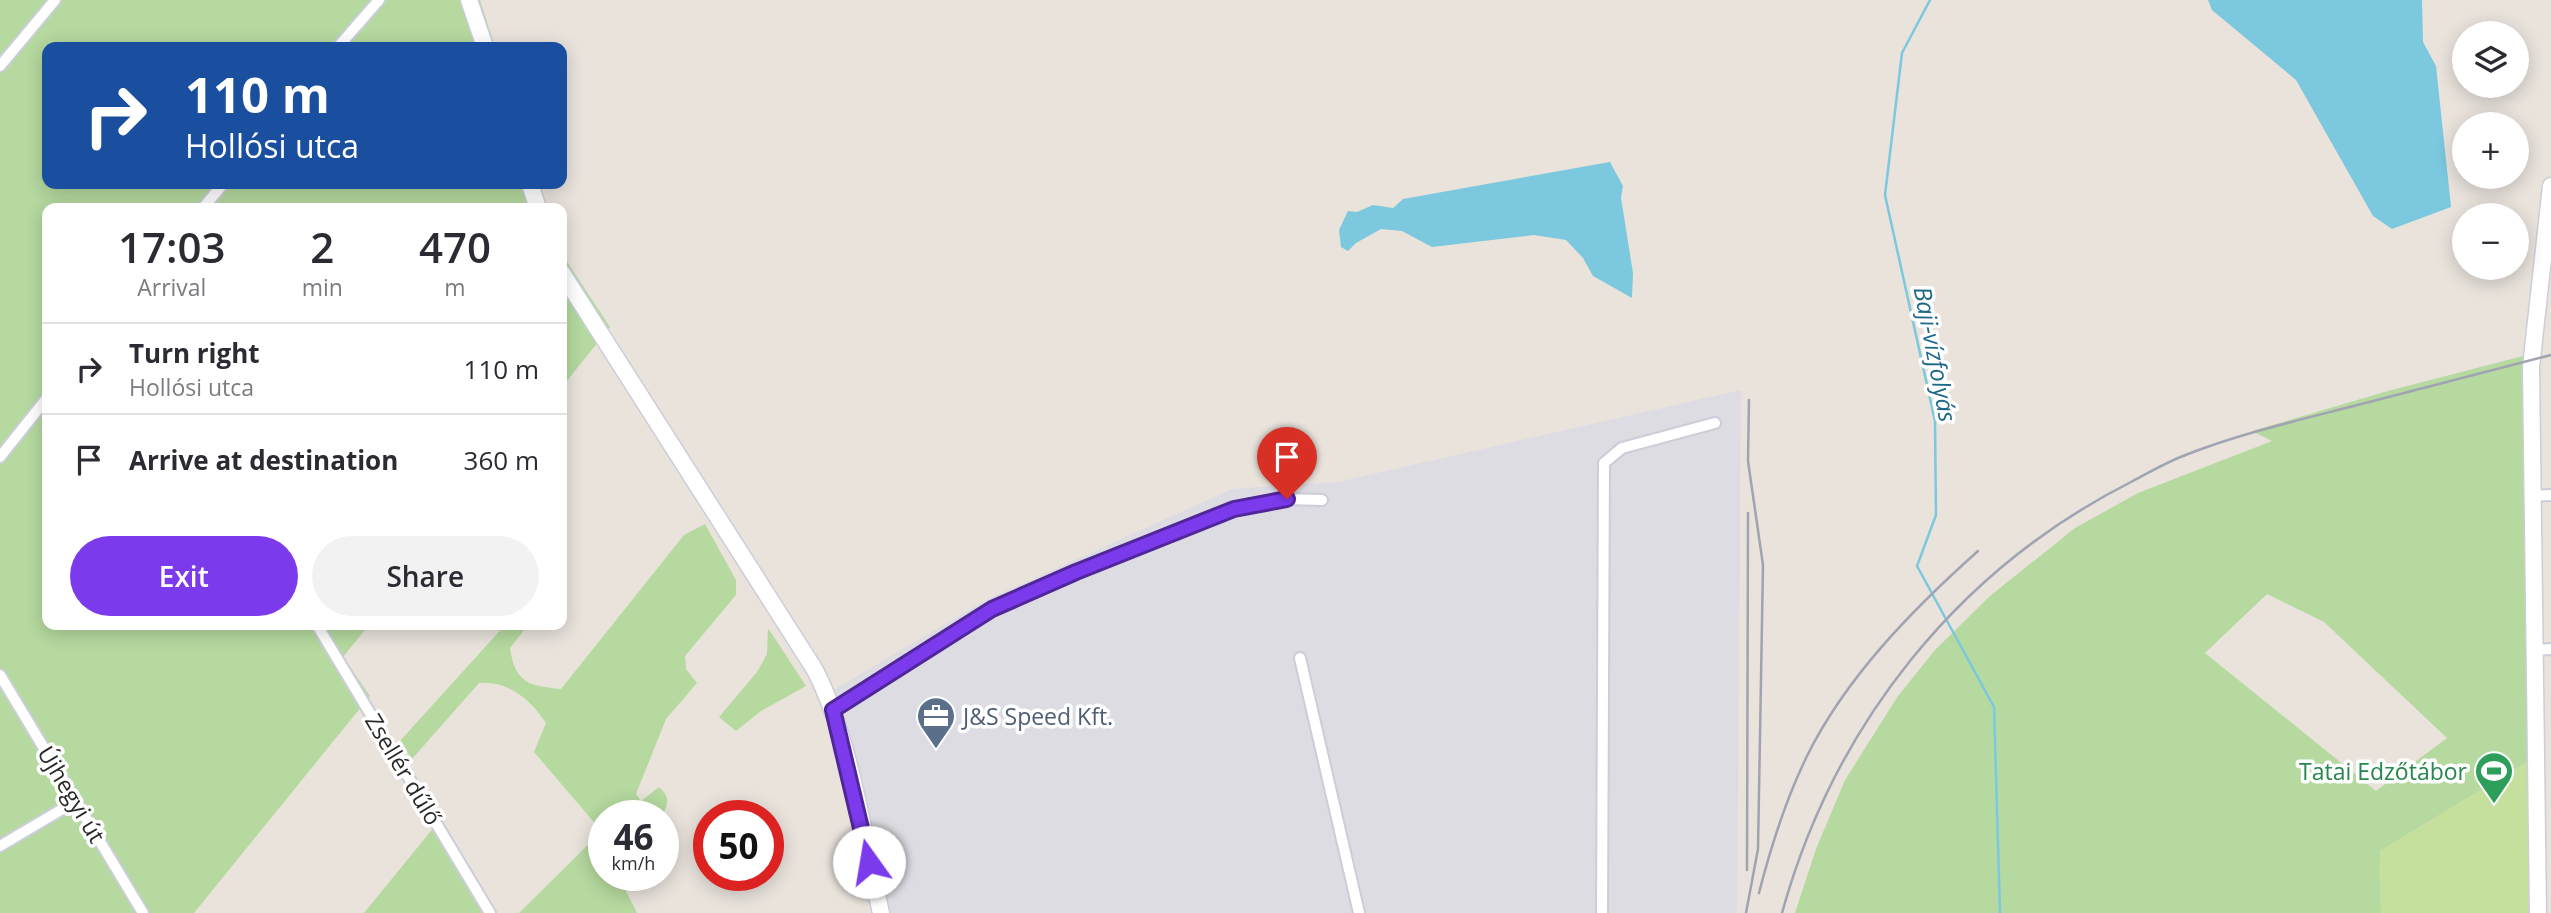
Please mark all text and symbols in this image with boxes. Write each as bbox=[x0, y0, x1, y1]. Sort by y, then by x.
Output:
map controls bbox=[2452, 21, 2529, 280]
button: layers bbox=[2452, 21, 2529, 98]
text: 110 m bbox=[185, 61, 330, 127]
icon: right bbox=[70, 70, 161, 161]
button: + bbox=[2452, 112, 2529, 189]
text: Hollósi utca bbox=[185, 124, 359, 167]
button: − bbox=[2452, 203, 2529, 280]
text: 17:03 bbox=[118, 218, 226, 275]
text: 2 bbox=[310, 218, 334, 275]
text: 470 bbox=[419, 218, 491, 275]
text: Arrival bbox=[137, 271, 206, 303]
text: min bbox=[302, 271, 343, 303]
text: m bbox=[444, 271, 466, 303]
water label: Baji-vízfolyás bbox=[1907, 283, 1965, 425]
text: Turn right bbox=[129, 335, 260, 371]
icon: right bbox=[70, 350, 108, 388]
text: 110 m bbox=[464, 351, 539, 387]
text: Hollósi utca bbox=[129, 371, 254, 403]
pin bbox=[1257, 427, 1317, 499]
icon: arrive bbox=[1268, 438, 1306, 476]
icon: arrive bbox=[70, 441, 108, 479]
text: Arrive at destination bbox=[129, 442, 398, 478]
text: 360 m bbox=[464, 442, 539, 478]
button: Exit bbox=[70, 536, 298, 616]
button: Share bbox=[312, 536, 539, 616]
office icon: J&S Speed Kft. bbox=[915, 695, 957, 750]
place label: J&S Speed Kft. bbox=[961, 700, 1113, 732]
street label: Zsellér dűlő bbox=[358, 707, 450, 831]
street label: Újhegyi út bbox=[31, 740, 113, 848]
sports icon: Tatai Edzőtábor bbox=[2473, 750, 2515, 805]
place label: Tatai Edzőtábor bbox=[2299, 755, 2468, 787]
speed limit sign: 50 bbox=[693, 800, 784, 891]
text: 46 bbox=[613, 813, 654, 860]
position arrow bbox=[832, 825, 906, 899]
text: km/h bbox=[612, 851, 655, 875]

